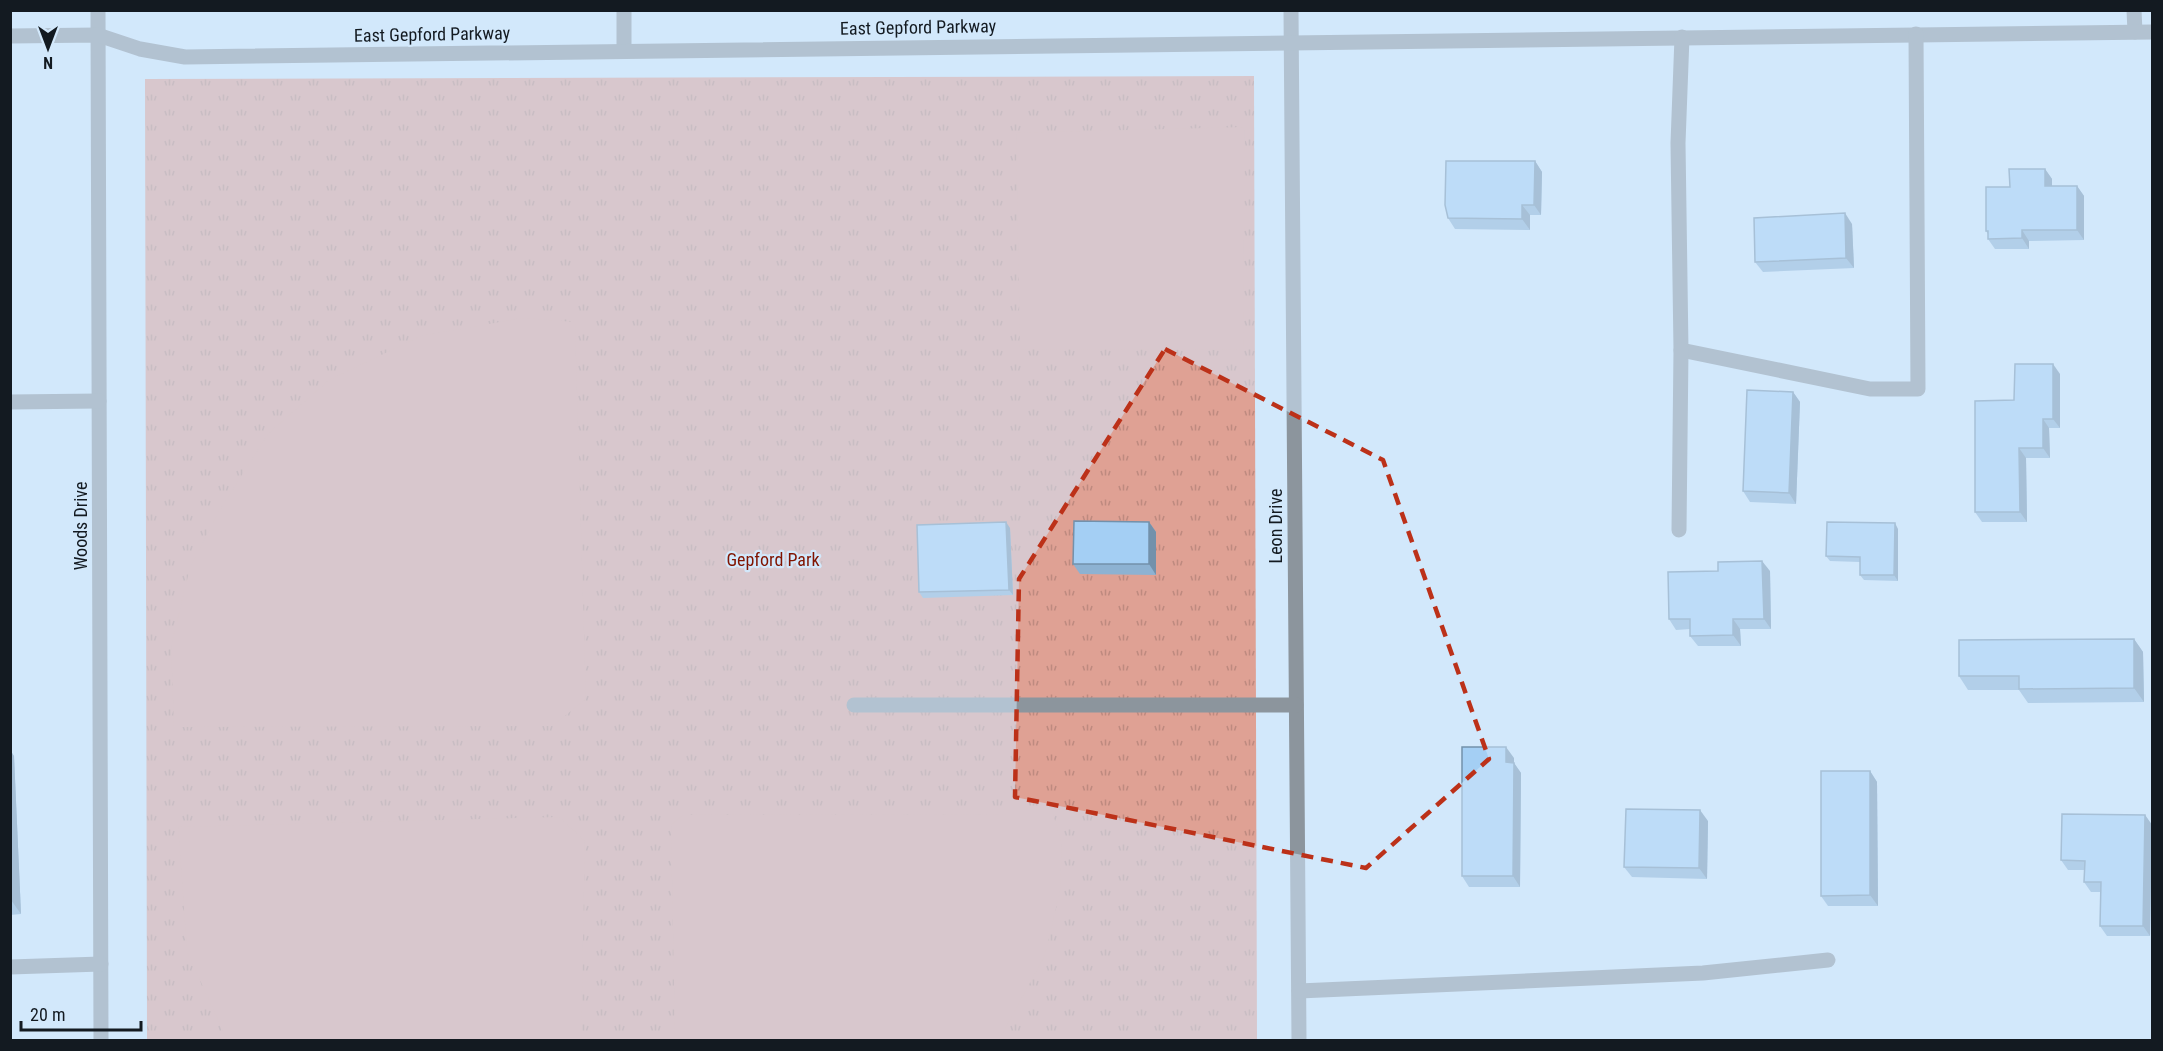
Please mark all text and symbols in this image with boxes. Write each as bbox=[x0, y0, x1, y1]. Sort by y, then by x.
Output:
street label: East Gepford Parkway bbox=[840, 15, 997, 39]
north arrow bbox=[18, 18, 78, 78]
street label: East Gepford Parkway bbox=[354, 22, 511, 46]
text: N bbox=[43, 53, 53, 72]
street label: Woods Drive bbox=[70, 482, 91, 570]
street label: Leon Drive bbox=[1265, 489, 1286, 563]
park label: Gepford Park bbox=[726, 549, 820, 570]
scale bar bbox=[21, 994, 141, 1032]
text: 20 m bbox=[30, 1004, 65, 1025]

